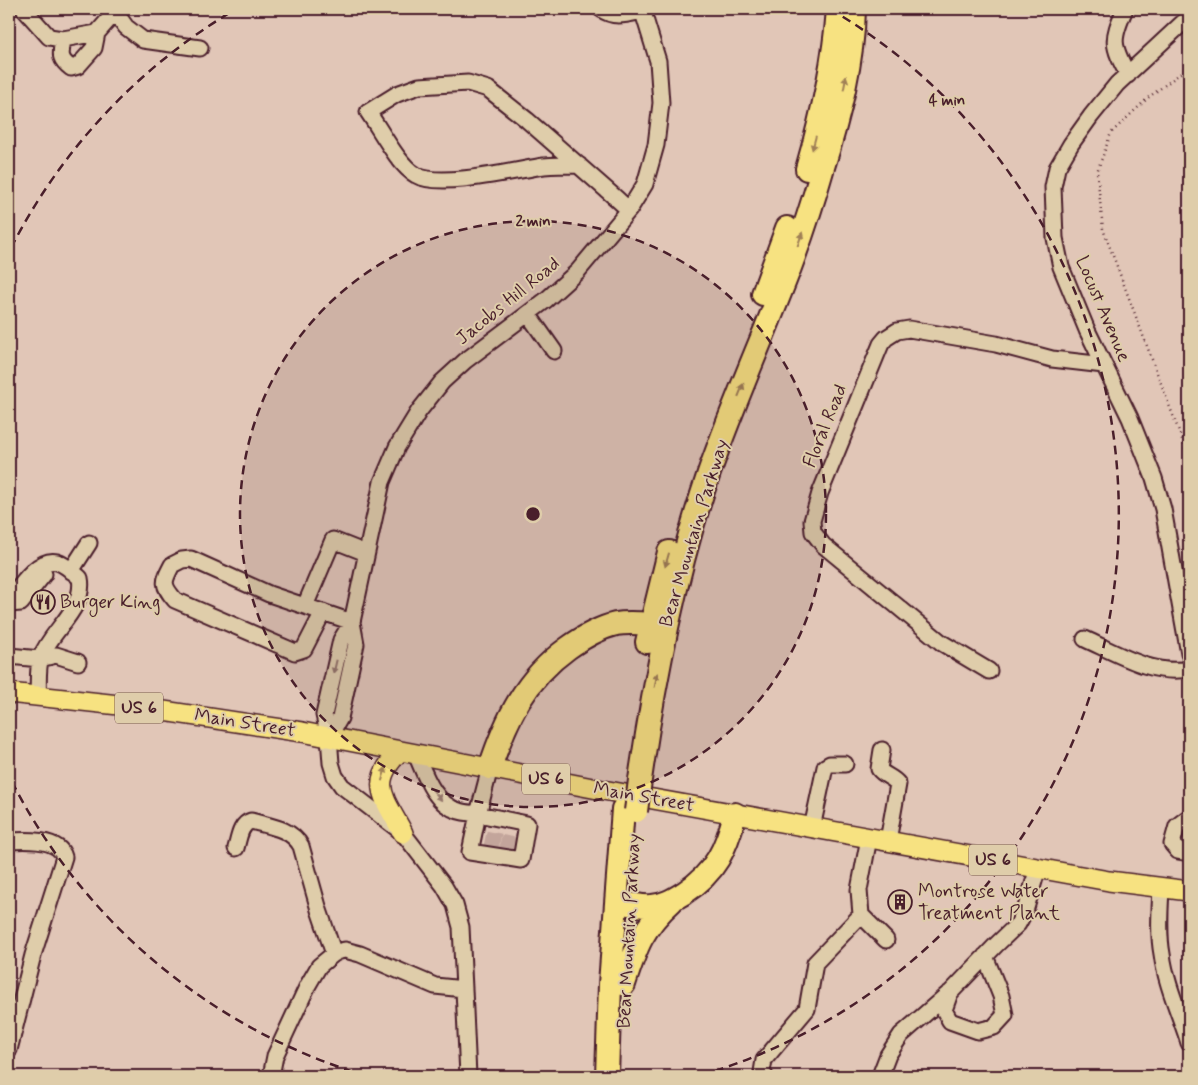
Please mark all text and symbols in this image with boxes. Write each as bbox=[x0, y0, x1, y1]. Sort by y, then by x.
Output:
one-way arrow bbox=[841, 75, 849, 90]
text: 4 min bbox=[929, 91, 965, 111]
one-way arrow bbox=[810, 135, 818, 150]
text: 2 min bbox=[515, 212, 551, 232]
one-way arrow bbox=[797, 231, 804, 246]
street label: Jacobs Hill Road bbox=[451, 251, 565, 351]
street label: Locust Avenue bbox=[1069, 252, 1137, 366]
street label: Floral Road bbox=[797, 381, 853, 471]
one-way arrow bbox=[737, 382, 745, 397]
street label: Bear Mountain Parkway bbox=[653, 436, 735, 630]
centre of rings bbox=[524, 505, 542, 523]
one-way arrow bbox=[662, 552, 670, 567]
restaurant icon: Burger King bbox=[30, 589, 56, 615]
place label: Burger King bbox=[60, 590, 161, 617]
one-way arrow bbox=[331, 660, 339, 675]
one-way arrow bbox=[652, 671, 660, 687]
road number: US 6 bbox=[115, 692, 163, 724]
street label: Main Street bbox=[193, 703, 297, 743]
road number: US 6 bbox=[522, 764, 570, 794]
one-way arrow bbox=[380, 767, 388, 782]
street label: Main Street bbox=[592, 776, 696, 818]
one-way arrow bbox=[432, 788, 443, 801]
street label: Bear Mountain Parkway bbox=[611, 833, 647, 1029]
road number: US 6 bbox=[969, 844, 1017, 876]
place label: Montrose Water Treatment Plant bbox=[918, 879, 1060, 926]
building icon: Montrose Water Treatment Plant bbox=[887, 889, 913, 915]

